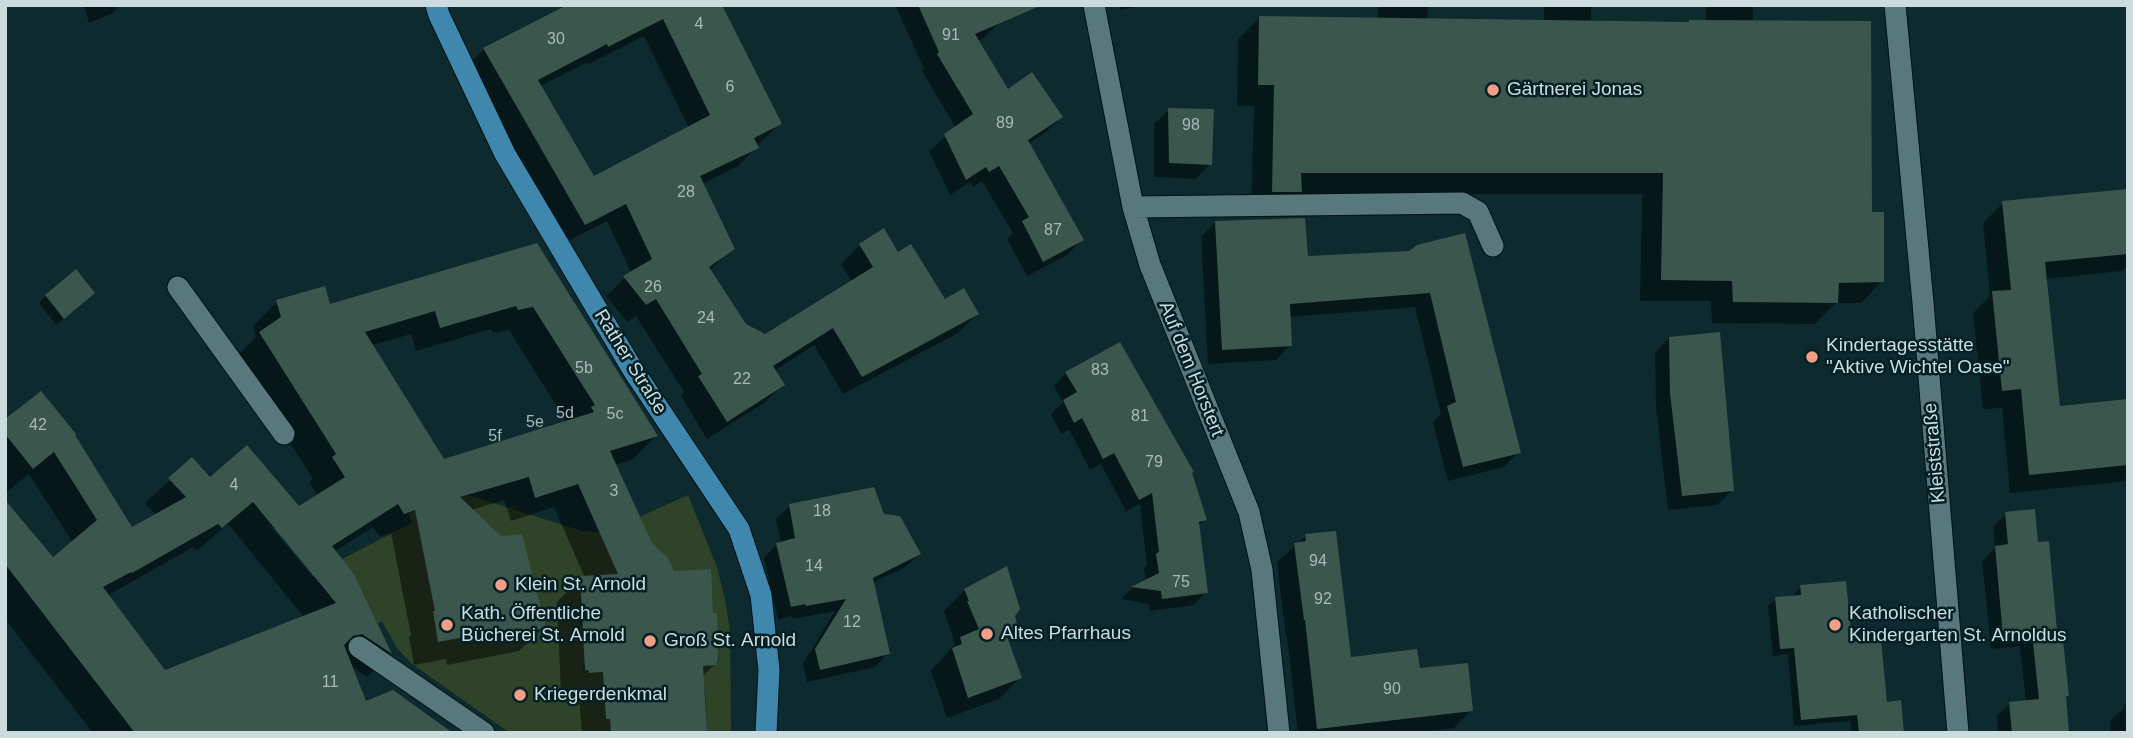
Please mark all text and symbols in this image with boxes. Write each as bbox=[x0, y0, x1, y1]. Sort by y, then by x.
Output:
house number: 4 bbox=[695, 15, 703, 35]
house number: 91 bbox=[942, 26, 960, 46]
house number: 30 bbox=[547, 30, 565, 50]
house number: 6 bbox=[726, 78, 734, 98]
place label: Gärtnerei Jonas bbox=[1507, 79, 1642, 101]
marker: Gärtnerei Jonas bbox=[1485, 82, 1501, 98]
house number: 89 bbox=[996, 114, 1014, 134]
house number: 98 bbox=[1182, 116, 1200, 136]
house number: 28 bbox=[677, 183, 695, 203]
house number: 87 bbox=[1044, 221, 1062, 241]
house number: 26 bbox=[644, 278, 662, 298]
street label: Auf dem Horstert bbox=[1154, 298, 1228, 440]
street label: Rather Straße bbox=[589, 305, 671, 419]
house number: 24 bbox=[697, 309, 715, 329]
place label: Kindertagesstätte "Aktive Wichtel Oase" bbox=[1826, 335, 2009, 379]
marker: Kindertagesstätte "Aktive Wichtel Oase" bbox=[1804, 349, 1820, 365]
house number: 5b bbox=[575, 359, 593, 379]
house number: 83 bbox=[1091, 361, 1109, 381]
house number: 22 bbox=[733, 370, 751, 390]
street label: Kleiststraße bbox=[1919, 402, 1951, 504]
house number: 5d bbox=[556, 404, 574, 424]
house number: 5c bbox=[607, 405, 623, 425]
house number: 81 bbox=[1131, 407, 1149, 427]
house number: 5e bbox=[526, 413, 544, 433]
house number: 42 bbox=[29, 416, 47, 436]
house number: 5f bbox=[488, 427, 502, 447]
house number: 79 bbox=[1145, 453, 1163, 473]
house number: 4 bbox=[230, 476, 238, 496]
house number: 3 bbox=[610, 482, 618, 502]
house number: 18 bbox=[813, 502, 831, 522]
house number: 94 bbox=[1309, 552, 1327, 572]
house number: 14 bbox=[805, 557, 823, 577]
house number: 75 bbox=[1172, 573, 1190, 593]
place label: Klein St. Arnold bbox=[515, 574, 646, 596]
marker: Klein St. Arnold bbox=[493, 577, 509, 593]
house number: 92 bbox=[1314, 590, 1332, 610]
place label: Kath. Öffentliche Bücherei St. Arnold bbox=[461, 603, 625, 647]
place label: Katholischer Kindergarten St. Arnoldus bbox=[1849, 603, 2067, 647]
house number: 12 bbox=[843, 613, 861, 633]
marker: Kath. Öffentliche Bücherei St. Arnold bbox=[439, 617, 455, 633]
marker: Katholischer Kindergarten St. Arnoldus bbox=[1827, 617, 1843, 633]
place label: Altes Pfarrhaus bbox=[1001, 623, 1131, 645]
marker: Altes Pfarrhaus bbox=[979, 626, 995, 642]
place label: Groß St. Arnold bbox=[664, 630, 796, 652]
marker: Groß St. Arnold bbox=[642, 633, 658, 649]
house number: 11 bbox=[322, 673, 338, 693]
house number: 90 bbox=[1383, 680, 1401, 700]
place label: Kriegerdenkmal bbox=[534, 684, 667, 706]
marker: Kriegerdenkmal bbox=[512, 687, 528, 703]

